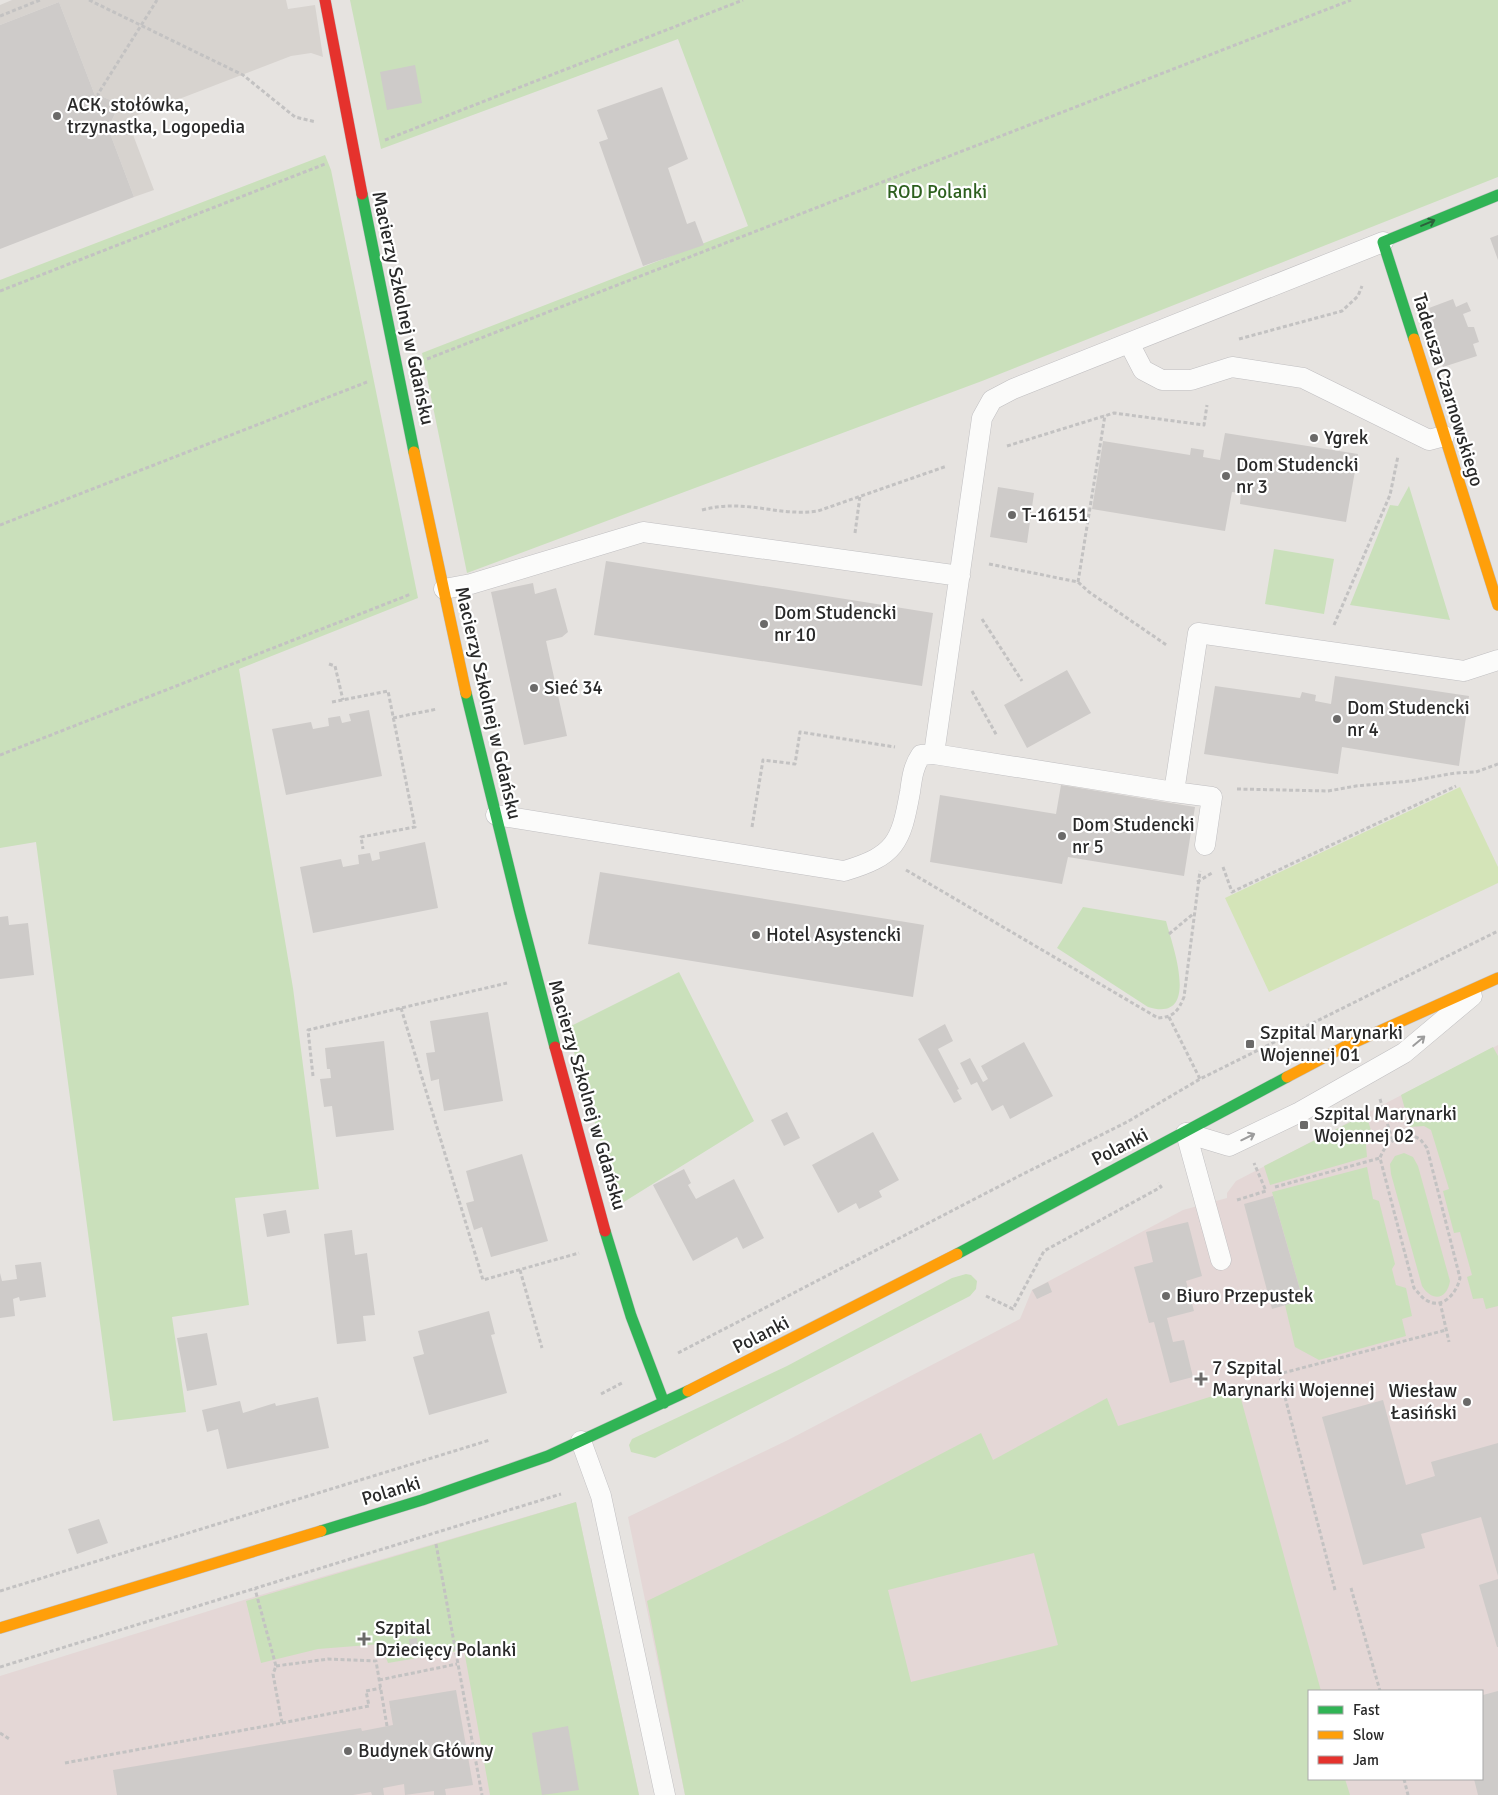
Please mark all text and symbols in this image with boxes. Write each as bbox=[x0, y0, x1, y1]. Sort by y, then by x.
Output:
place label: ACK, stołówka, trzynastka, Logopedia bbox=[67, 93, 245, 139]
marker: ACK, stołówka, trzynastka, Logopedia bbox=[51, 110, 63, 122]
park label: ROD Polanki bbox=[887, 180, 987, 204]
street label: Macierzy Szkolnej w Gdańsku bbox=[366, 189, 440, 427]
one-way arrow bbox=[1420, 218, 1435, 228]
street label: Tadeusza Czarnowskiego bbox=[1407, 291, 1489, 490]
place label: Ygrek bbox=[1324, 426, 1369, 450]
marker: Ygrek bbox=[1308, 432, 1320, 444]
place label: Dom Studencki nr 3 bbox=[1236, 453, 1359, 499]
marker: Dom Studencki nr 3 bbox=[1220, 470, 1232, 482]
place label: T-16151 bbox=[1022, 503, 1088, 527]
marker: T-16151 bbox=[1006, 509, 1018, 521]
street label: Macierzy Szkolnej w Gdańsku bbox=[449, 584, 527, 822]
place label: Dom Studencki nr 10 bbox=[774, 601, 897, 647]
marker: Dom Studencki nr 10 bbox=[758, 618, 770, 630]
place label: Sieć 34 bbox=[544, 676, 603, 700]
marker: Sieć 34 bbox=[528, 682, 540, 694]
place label: Dom Studencki nr 4 bbox=[1347, 696, 1470, 742]
marker: Dom Studencki nr 4 bbox=[1331, 713, 1343, 725]
place label: Dom Studencki nr 5 bbox=[1072, 813, 1195, 859]
marker: Dom Studencki nr 5 bbox=[1056, 830, 1068, 842]
place label: Hotel Asystencki bbox=[766, 923, 901, 947]
marker: Hotel Asystencki bbox=[750, 929, 762, 941]
street label: Macierzy Szkolnej w Gdańsku bbox=[543, 977, 631, 1213]
place label: Szpital Marynarki Wojennej 01 bbox=[1260, 1021, 1403, 1067]
one-way arrow bbox=[1413, 1035, 1426, 1046]
marker: Szpital Marynarki Wojennej 01 bbox=[1244, 1038, 1256, 1050]
place label: Szpital Marynarki Wojennej 02 bbox=[1314, 1102, 1457, 1148]
marker: Szpital Marynarki Wojennej 02 bbox=[1298, 1119, 1310, 1131]
street label: Polanki bbox=[1088, 1123, 1152, 1171]
one-way arrow bbox=[1240, 1132, 1255, 1142]
place label: Biuro Przepustek bbox=[1176, 1284, 1314, 1308]
marker: Biuro Przepustek bbox=[1160, 1290, 1172, 1302]
street label: Polanki bbox=[729, 1311, 793, 1359]
place label: 7 Szpital Marynarki Wojennej bbox=[1212, 1356, 1375, 1402]
marker: 7 Szpital Marynarki Wojennej bbox=[1194, 1372, 1208, 1386]
place label: Wiesław Łasiński bbox=[1388, 1379, 1457, 1425]
marker: Wiesław Łasiński bbox=[1461, 1396, 1473, 1408]
street label: Polanki bbox=[359, 1471, 423, 1511]
place label: Szpital Dziecięcy Polanki bbox=[375, 1616, 516, 1662]
marker: Szpital Dziecięcy Polanki bbox=[357, 1632, 371, 1646]
legend bbox=[1308, 1690, 1483, 1780]
text: Fast bbox=[1353, 1701, 1380, 1719]
text: Slow bbox=[1353, 1726, 1384, 1744]
place label: Budynek Główny bbox=[358, 1739, 493, 1763]
marker: Budynek Główny bbox=[342, 1745, 354, 1757]
text: Jam bbox=[1353, 1751, 1379, 1769]

